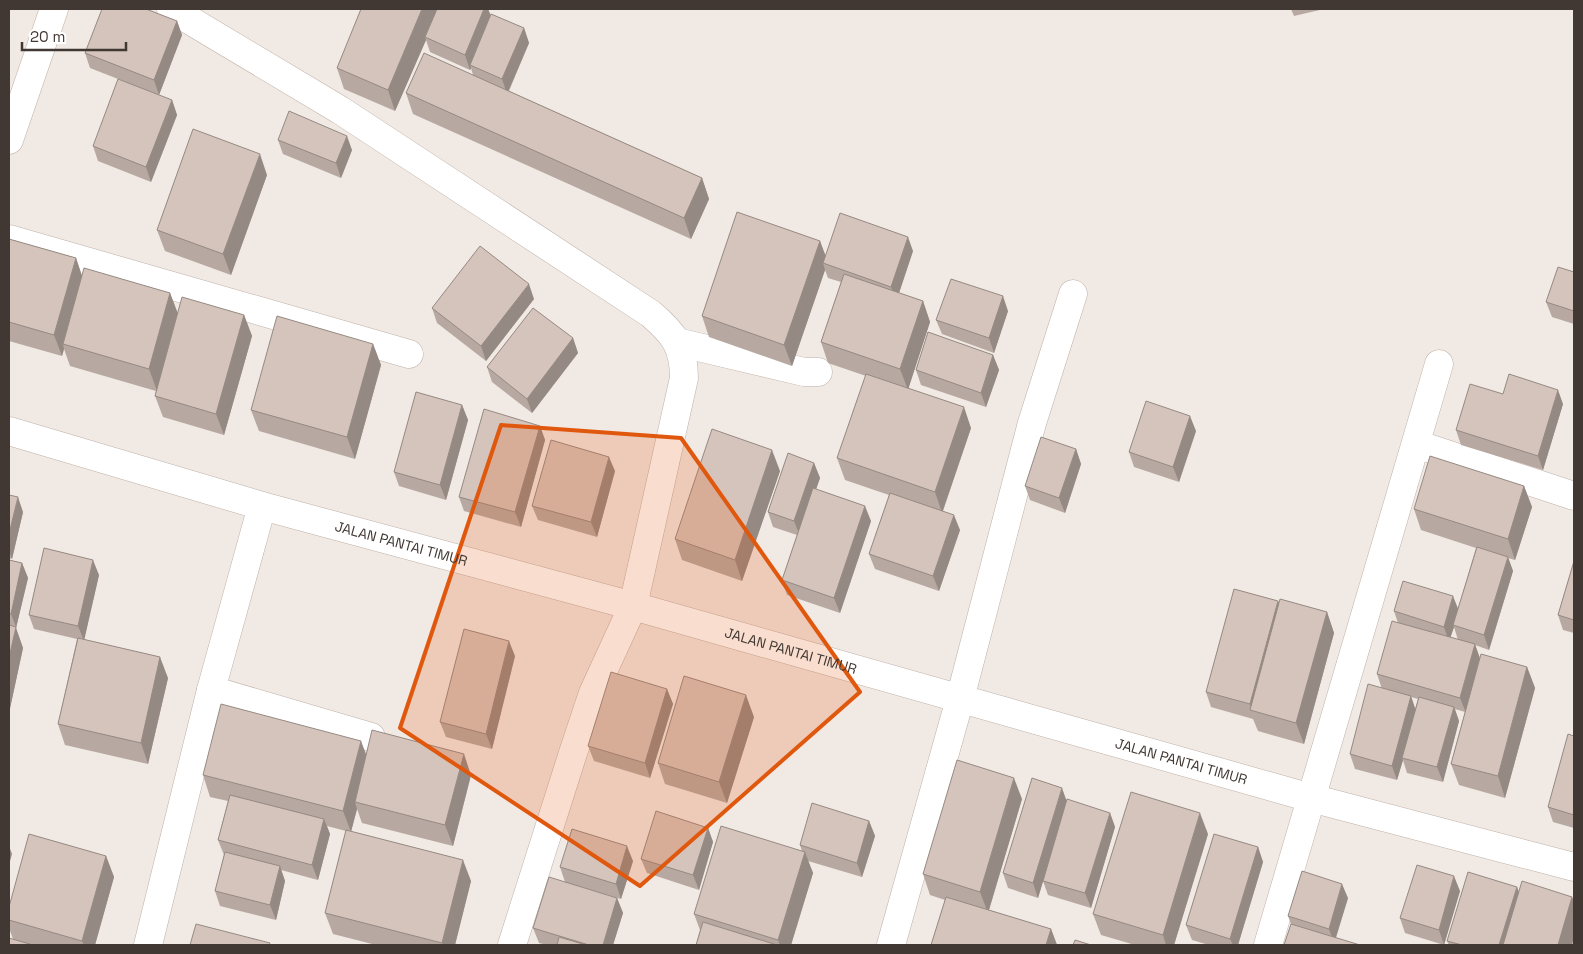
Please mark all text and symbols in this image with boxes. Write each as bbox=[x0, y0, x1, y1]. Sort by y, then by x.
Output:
scale bar bbox=[22, 20, 126, 52]
text: 20 m bbox=[30, 27, 65, 46]
street label: JALAN PANTAI TIMUR bbox=[333, 517, 470, 570]
street label: JALAN PANTAI TIMUR bbox=[723, 623, 859, 678]
street label: JALAN PANTAI TIMUR bbox=[1113, 734, 1250, 789]

